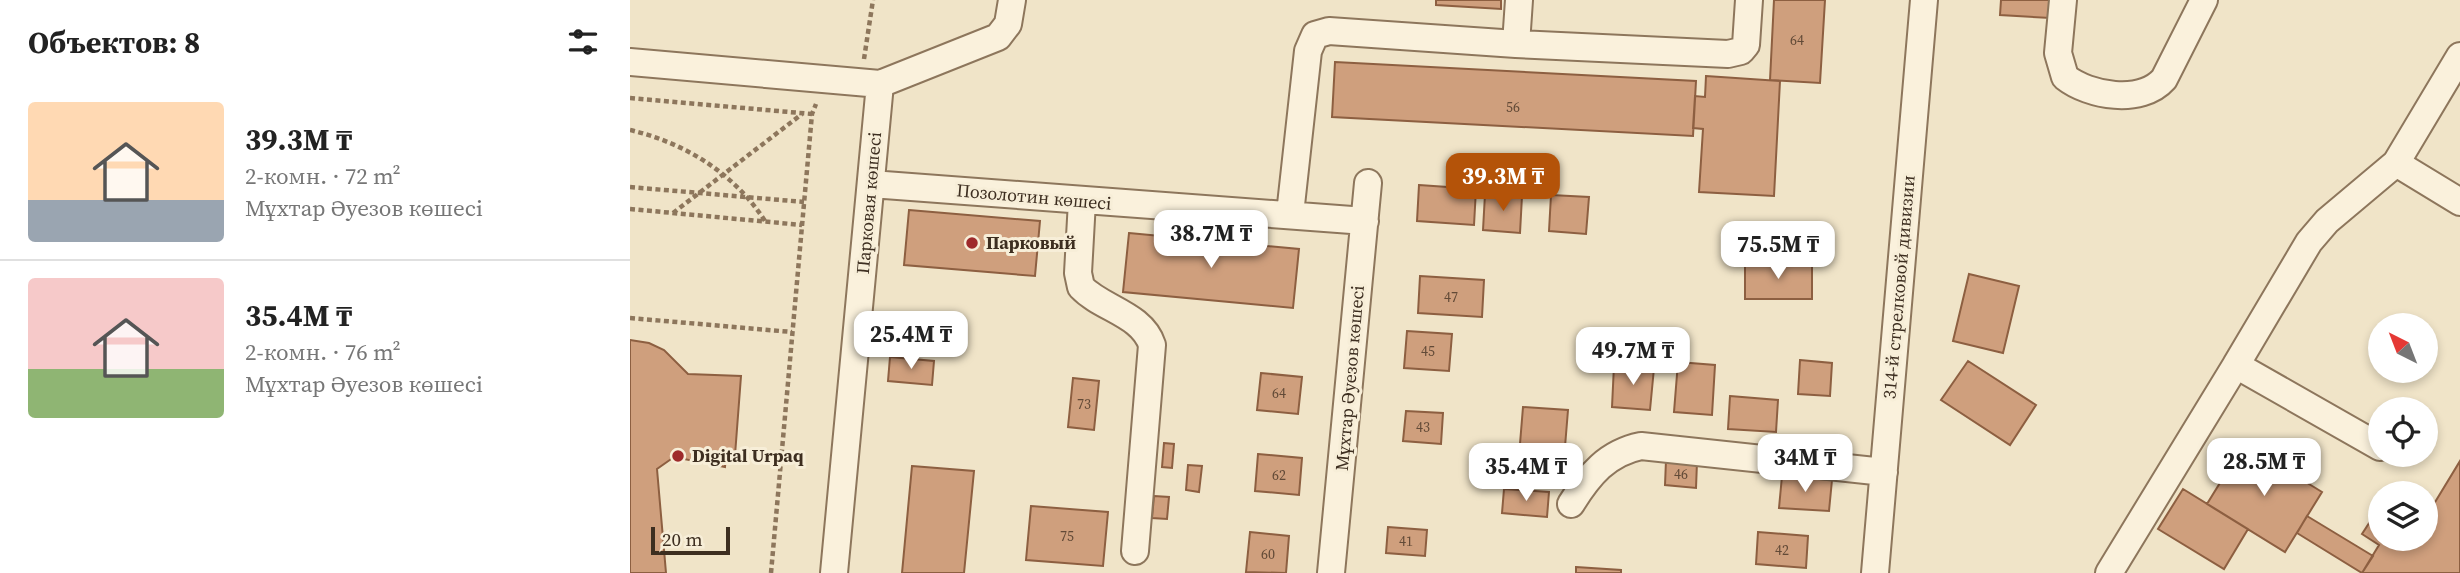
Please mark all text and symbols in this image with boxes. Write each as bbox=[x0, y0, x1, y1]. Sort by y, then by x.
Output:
text: Объектов: 8 bbox=[28, 22, 200, 63]
icon: filters bbox=[564, 23, 602, 61]
house number: 64 bbox=[1790, 30, 1804, 50]
house number: 56 bbox=[1506, 97, 1520, 117]
text: 39.3M ₸ bbox=[245, 119, 352, 160]
icon: home bbox=[84, 130, 168, 214]
street label: Парковая көшесі bbox=[850, 131, 887, 275]
pin: 39.3M ₸ bbox=[1438, 154, 1568, 213]
text: 2-комн. · 72 m² bbox=[245, 160, 401, 192]
text: 39.3M ₸ bbox=[1462, 160, 1544, 192]
street label: 314-й стрелковой дивизии bbox=[1876, 174, 1921, 400]
street label: Позолотин көшесі bbox=[955, 177, 1113, 216]
text: Мұхтар Әуезов көшесі bbox=[245, 192, 483, 224]
pin: 38.7M ₸ bbox=[1146, 210, 1276, 270]
text: 38.7M ₸ bbox=[1170, 217, 1252, 249]
pin: 75.5M ₸ bbox=[1713, 222, 1843, 281]
text: 75.5M ₸ bbox=[1737, 228, 1819, 260]
place label: Парковый bbox=[986, 230, 1076, 255]
marker: Парковый bbox=[964, 235, 980, 251]
street label: Мұхтар Әуезов көшесі bbox=[1329, 284, 1370, 472]
house number: 47 bbox=[1444, 287, 1458, 307]
text: 35.4M ₸ bbox=[245, 295, 352, 336]
icon: home bbox=[84, 306, 168, 390]
pin: 25.4M ₸ bbox=[846, 312, 976, 371]
north arrow bbox=[2368, 313, 2438, 383]
map controls bbox=[2368, 313, 2438, 551]
text: 25.4M ₸ bbox=[870, 318, 952, 350]
pin: 49.7M ₸ bbox=[1568, 328, 1698, 387]
text: 49.7M ₸ bbox=[1592, 334, 1674, 366]
text: 2-комн. · 76 m² bbox=[245, 336, 401, 368]
house number: 45 bbox=[1421, 341, 1435, 361]
text: Мұхтар Әуезов көшесі bbox=[245, 368, 483, 400]
house number: 64 bbox=[1272, 383, 1286, 403]
house number: 73 bbox=[1077, 394, 1091, 414]
button: locate bbox=[2368, 397, 2438, 467]
house number: 43 bbox=[1416, 417, 1430, 437]
pin: 34M ₸ bbox=[1756, 434, 1854, 494]
pin: 28.5M ₸ bbox=[2199, 438, 2329, 498]
text: 34M ₸ bbox=[1774, 441, 1836, 473]
place label: Digital Urpaq bbox=[692, 443, 804, 468]
pin: 35.4M ₸ bbox=[1461, 444, 1591, 503]
text: 28.5M ₸ bbox=[2223, 445, 2305, 477]
marker: Digital Urpaq bbox=[670, 448, 686, 464]
text: 35.4M ₸ bbox=[1485, 450, 1567, 482]
house number: 46 bbox=[1674, 464, 1688, 484]
house number: 62 bbox=[1272, 465, 1286, 485]
button: layers bbox=[2368, 481, 2438, 551]
scale bar bbox=[651, 524, 730, 556]
text: 20 m bbox=[662, 526, 703, 552]
house number: 75 bbox=[1060, 526, 1074, 546]
house number: 41 bbox=[1399, 531, 1413, 551]
house number: 42 bbox=[1775, 540, 1789, 560]
house number: 60 bbox=[1261, 544, 1275, 564]

